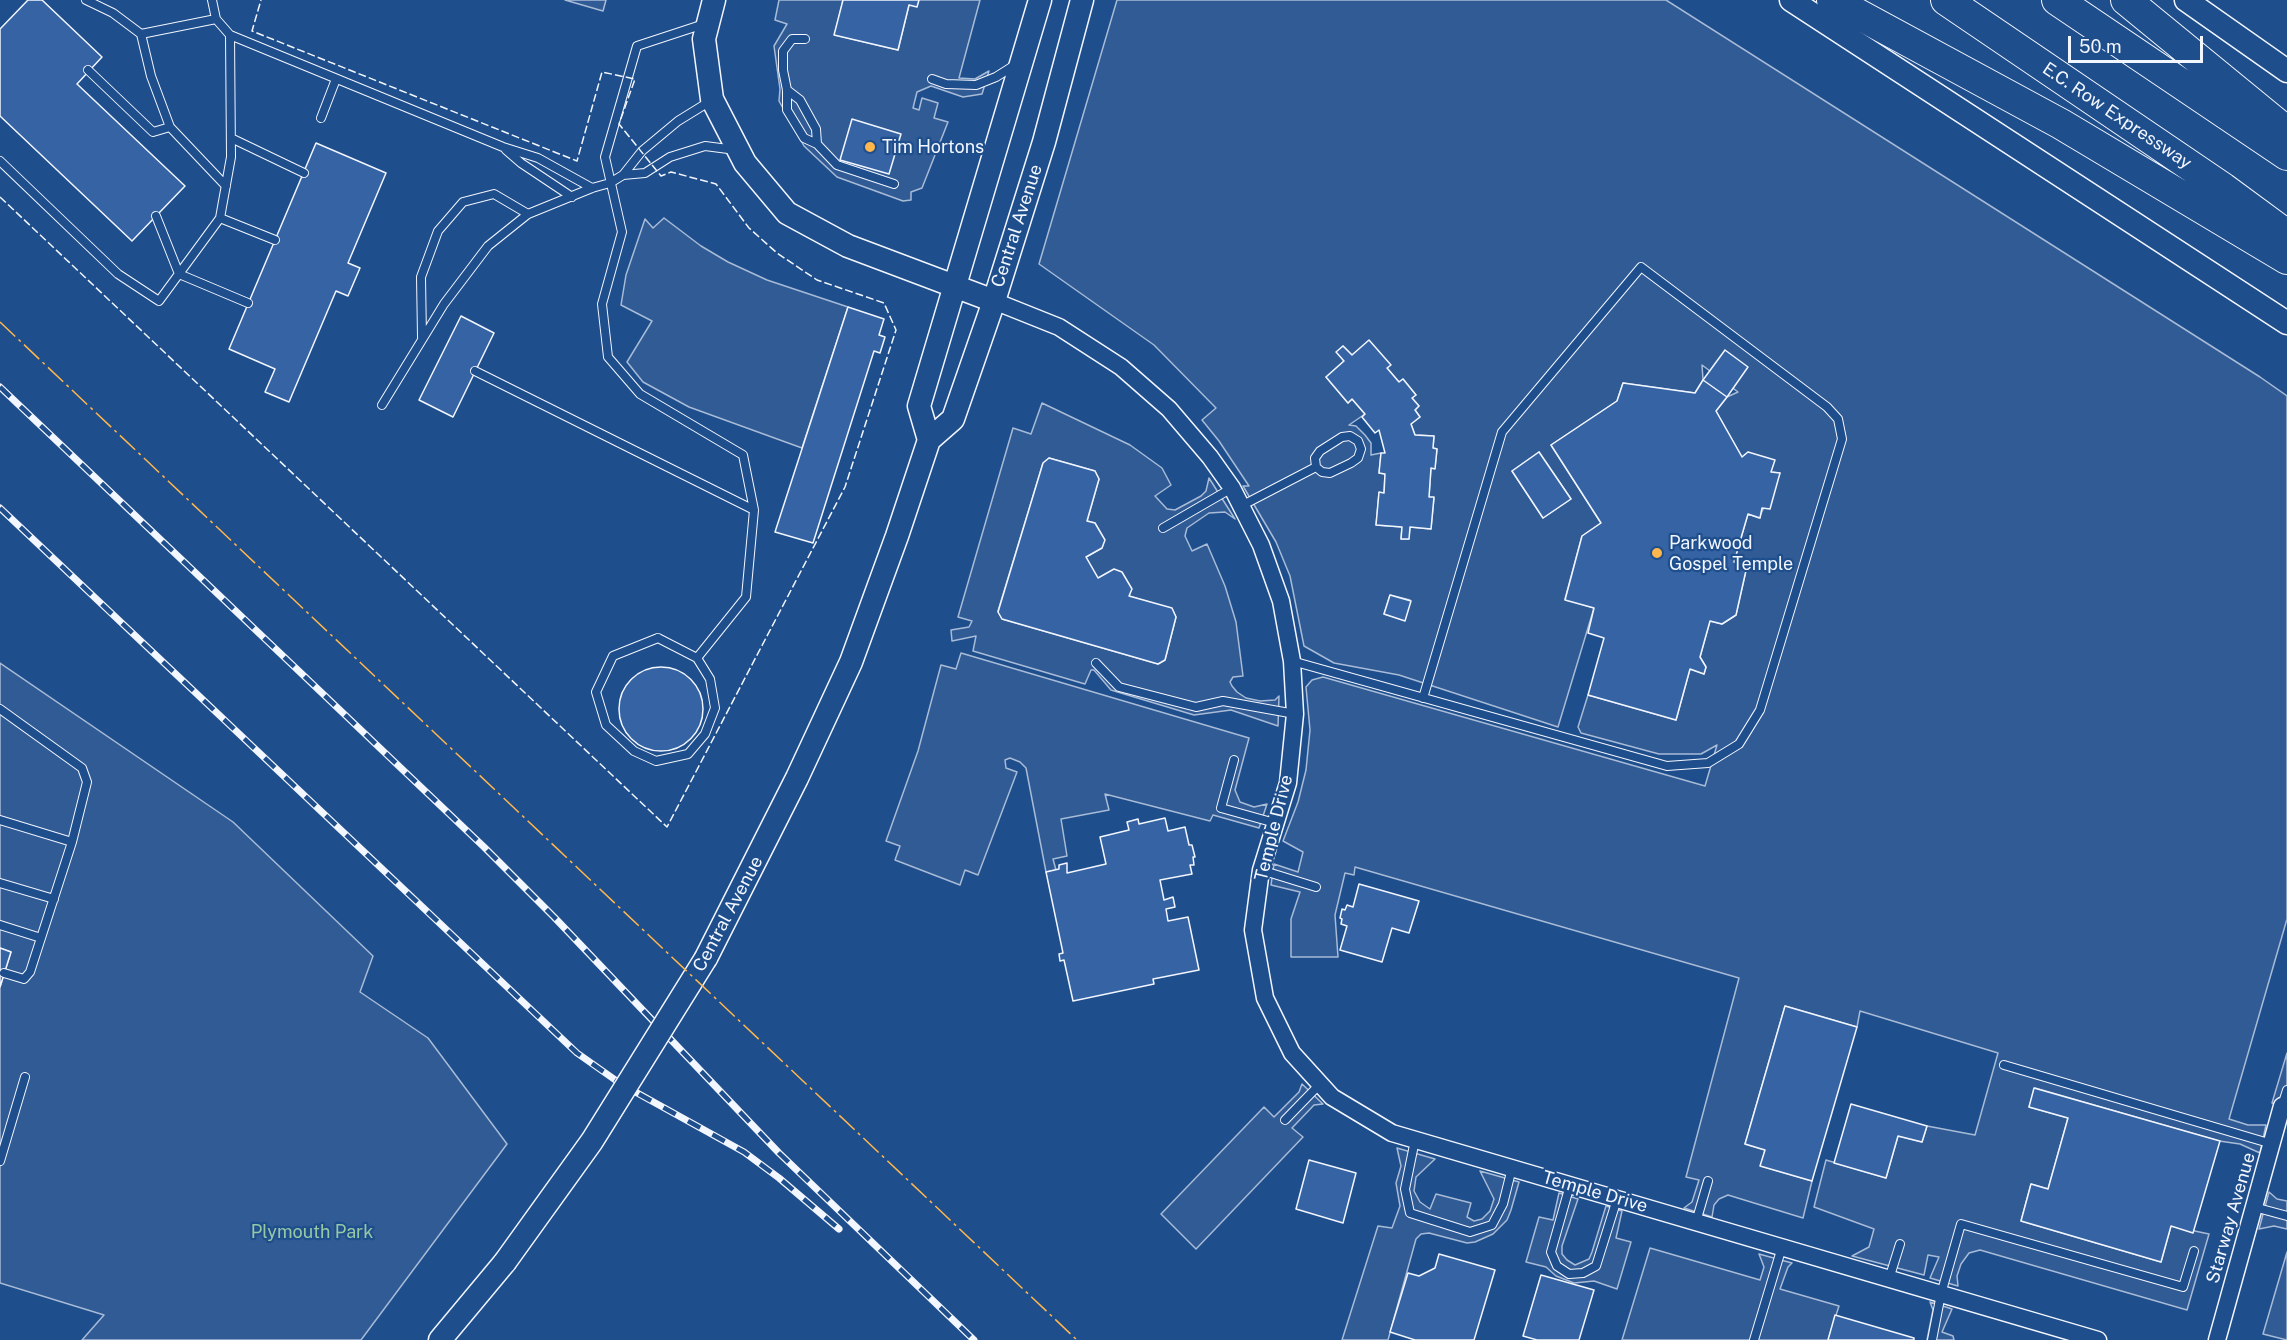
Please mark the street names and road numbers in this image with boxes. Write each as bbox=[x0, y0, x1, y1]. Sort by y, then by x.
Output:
street label: E.C. Row Expressway bbox=[2038, 58, 2196, 174]
street label: Central Avenue bbox=[987, 162, 1047, 290]
street label: Temple Drive bbox=[1250, 773, 1298, 883]
street label: Central Avenue bbox=[688, 852, 768, 976]
street label: Starway Avenue bbox=[2202, 1150, 2260, 1286]
street label: Temple Drive bbox=[1540, 1167, 1650, 1217]

